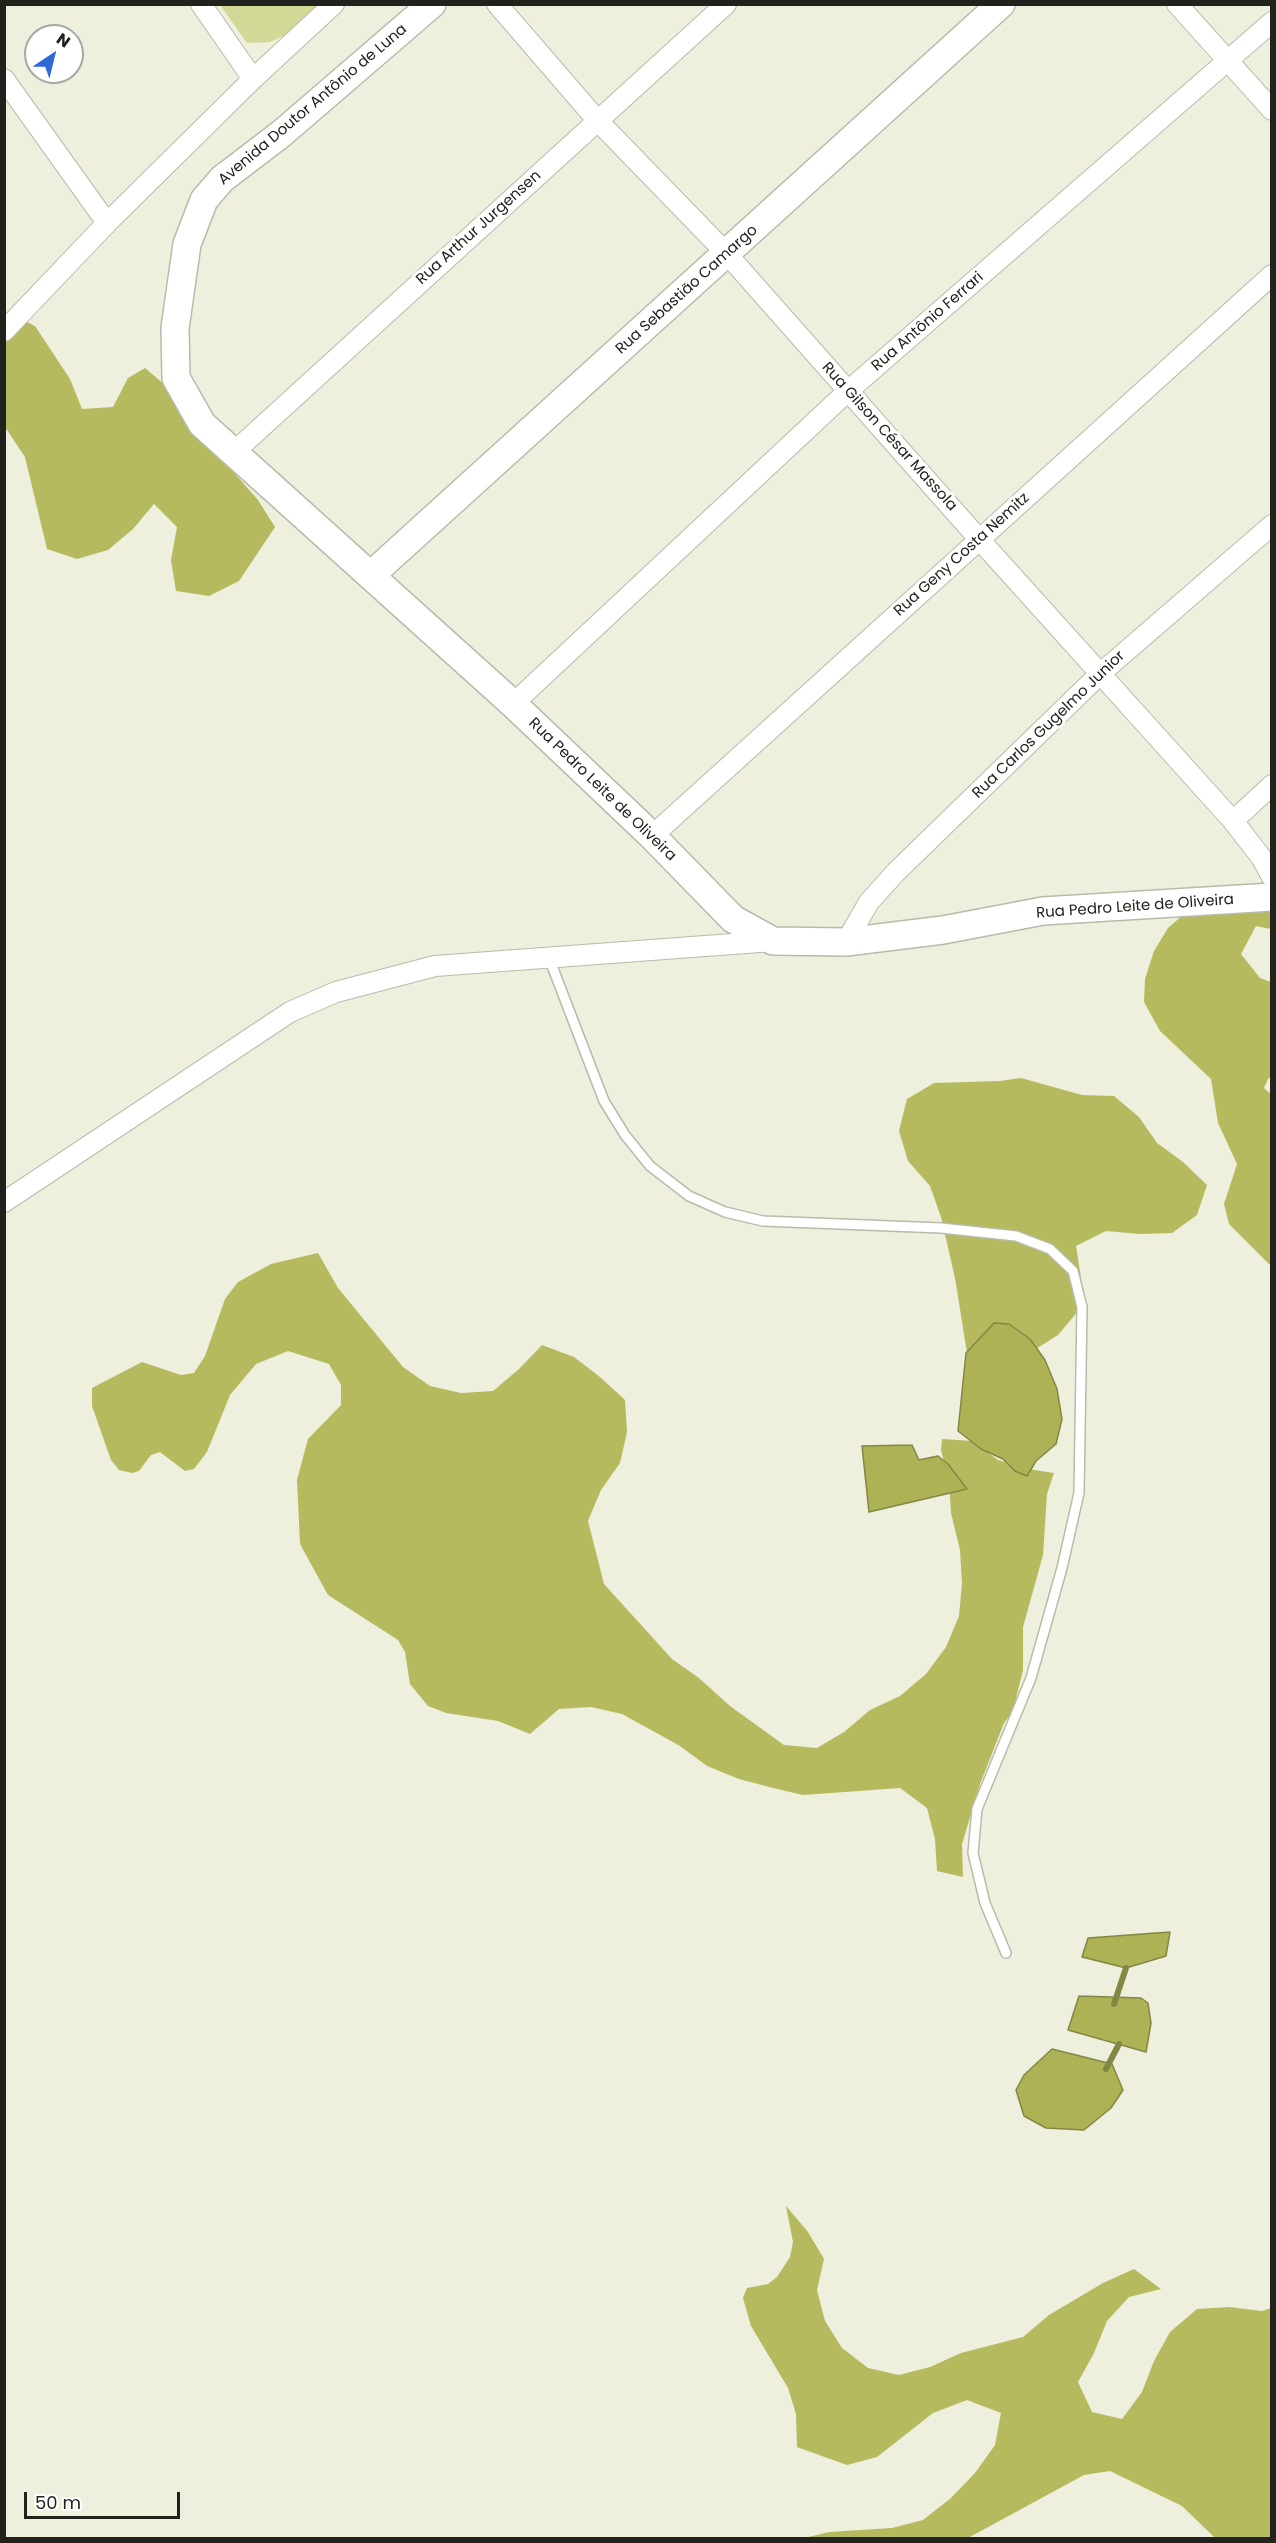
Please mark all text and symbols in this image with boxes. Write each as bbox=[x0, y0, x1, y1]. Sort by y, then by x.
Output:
street label: Avenida Doutor Antônio de Luna bbox=[215, 21, 411, 189]
north arrow bbox=[24, 24, 84, 84]
text: N bbox=[52, 28, 75, 53]
street label: Rua Arthur Jurgensen bbox=[413, 167, 545, 289]
street label: Rua Sebastião Camargo bbox=[612, 222, 762, 358]
street label: Rua Antônio Ferrari bbox=[869, 269, 987, 375]
street label: Rua Gilson César Massola bbox=[818, 359, 960, 515]
street label: Rua Geny Costa Nemitz bbox=[891, 490, 1033, 620]
street label: Rua Carlos Gugelmo Junior bbox=[969, 647, 1129, 803]
street label: Rua Pedro Leite de Oliveira bbox=[524, 715, 680, 865]
street label: Rua Pedro Leite de Oliveira bbox=[1036, 891, 1234, 923]
scale bar bbox=[27, 2480, 183, 2518]
text: 50 m bbox=[35, 2490, 81, 2515]

